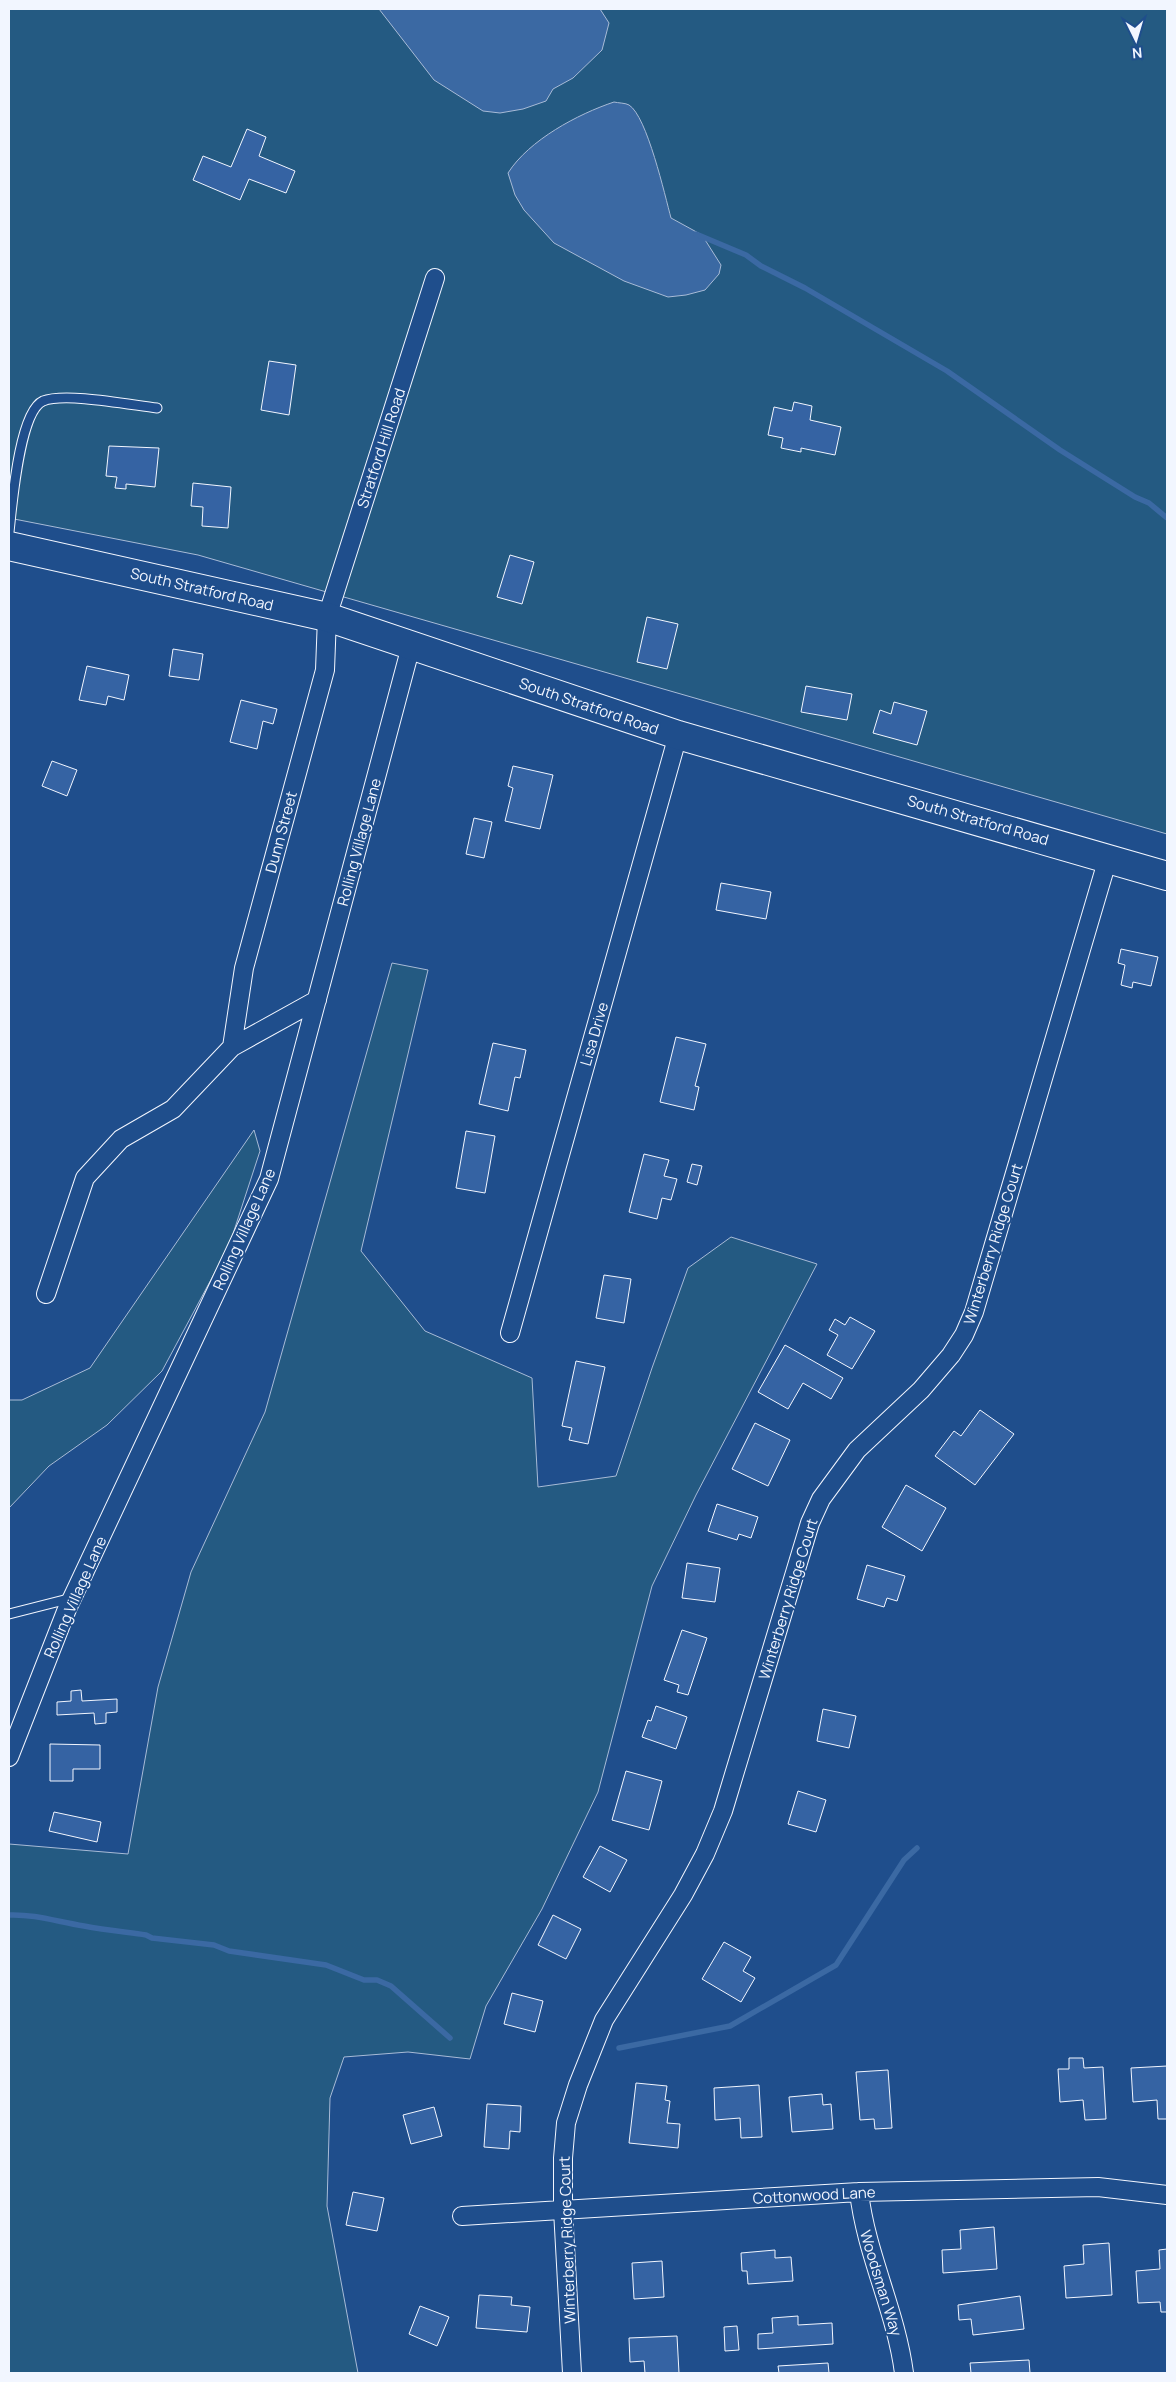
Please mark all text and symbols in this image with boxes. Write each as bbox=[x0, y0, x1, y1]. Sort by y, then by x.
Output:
north arrow bbox=[1111, 15, 1161, 65]
text: N bbox=[1131, 44, 1143, 63]
street label: Stratford Hill Road bbox=[352, 385, 410, 511]
street label: South Stratford Road bbox=[128, 562, 276, 616]
street label: South Stratford Road bbox=[516, 672, 662, 740]
street label: Rolling Village Lane bbox=[332, 776, 386, 908]
street label: Dunn Street bbox=[260, 789, 302, 875]
street label: South Stratford Road bbox=[905, 790, 1051, 850]
street label: Lisa Drive bbox=[575, 999, 613, 1068]
street label: Winterberry Ridge Court bbox=[958, 1161, 1028, 1327]
street label: Rolling Village Lane bbox=[208, 1164, 280, 1293]
street label: Winterberry Ridge Court bbox=[753, 1516, 823, 1682]
street label: Rolling Village Lane bbox=[39, 1532, 111, 1661]
street label: Winterberry Ridge Court bbox=[554, 2156, 580, 2324]
street label: Cottonwood Lane bbox=[752, 2181, 876, 2209]
street label: Woodsman Way bbox=[855, 2227, 907, 2339]

